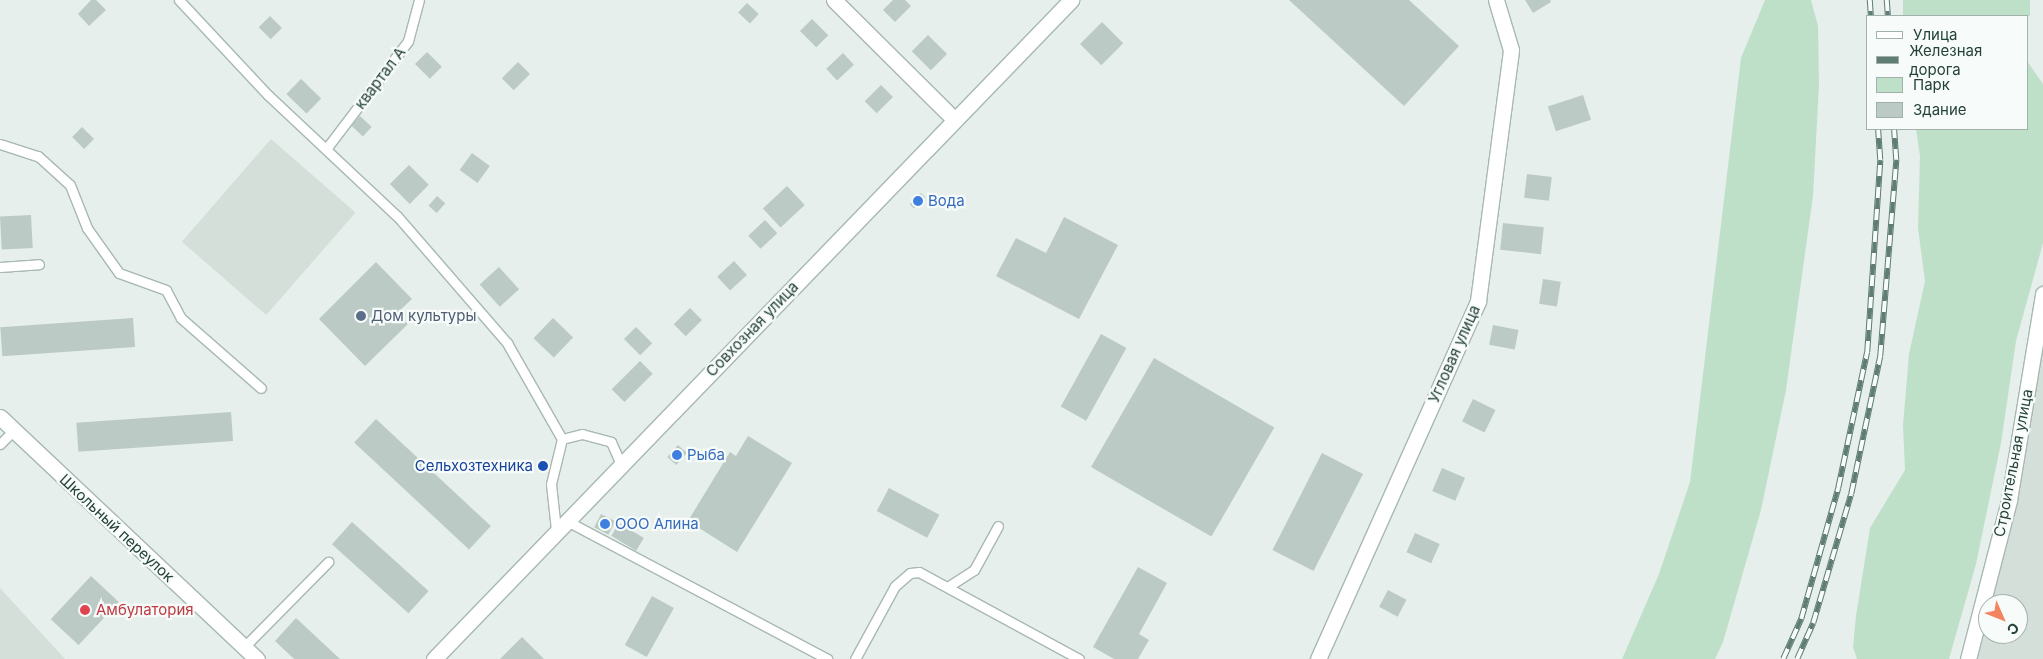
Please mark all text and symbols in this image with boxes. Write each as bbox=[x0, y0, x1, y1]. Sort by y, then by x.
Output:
legend bbox=[1866, 15, 2028, 130]
text: Улица bbox=[1913, 25, 1957, 44]
text: Железная дорога bbox=[1909, 41, 1982, 79]
street label: квартал А bbox=[351, 44, 409, 112]
text: Парк bbox=[1913, 75, 1950, 94]
text: Здание bbox=[1913, 100, 1967, 119]
place label: Вода bbox=[928, 192, 965, 210]
marker: Вода bbox=[912, 195, 924, 207]
street label: Совхозная улица bbox=[702, 278, 802, 380]
street label: Угловая улица bbox=[1424, 302, 1484, 406]
place label: Дом культуры bbox=[371, 307, 477, 325]
marker: Дом культуры bbox=[355, 310, 367, 322]
street label: Строительная улица bbox=[1990, 388, 2036, 538]
place label: Рыба bbox=[687, 446, 725, 464]
marker: Рыба bbox=[671, 449, 683, 461]
place label: Сельхозтехника bbox=[415, 457, 533, 475]
marker: Сельхозтехника bbox=[537, 460, 549, 472]
street label: Школьный переулок bbox=[56, 470, 178, 586]
place label: ООО Алина bbox=[615, 515, 699, 533]
marker: ООО Алина bbox=[599, 518, 611, 530]
north arrow bbox=[1978, 594, 2028, 644]
place label: Амбулатория bbox=[96, 601, 194, 619]
marker: Амбулатория bbox=[78, 603, 92, 617]
text: С bbox=[2004, 619, 2023, 639]

